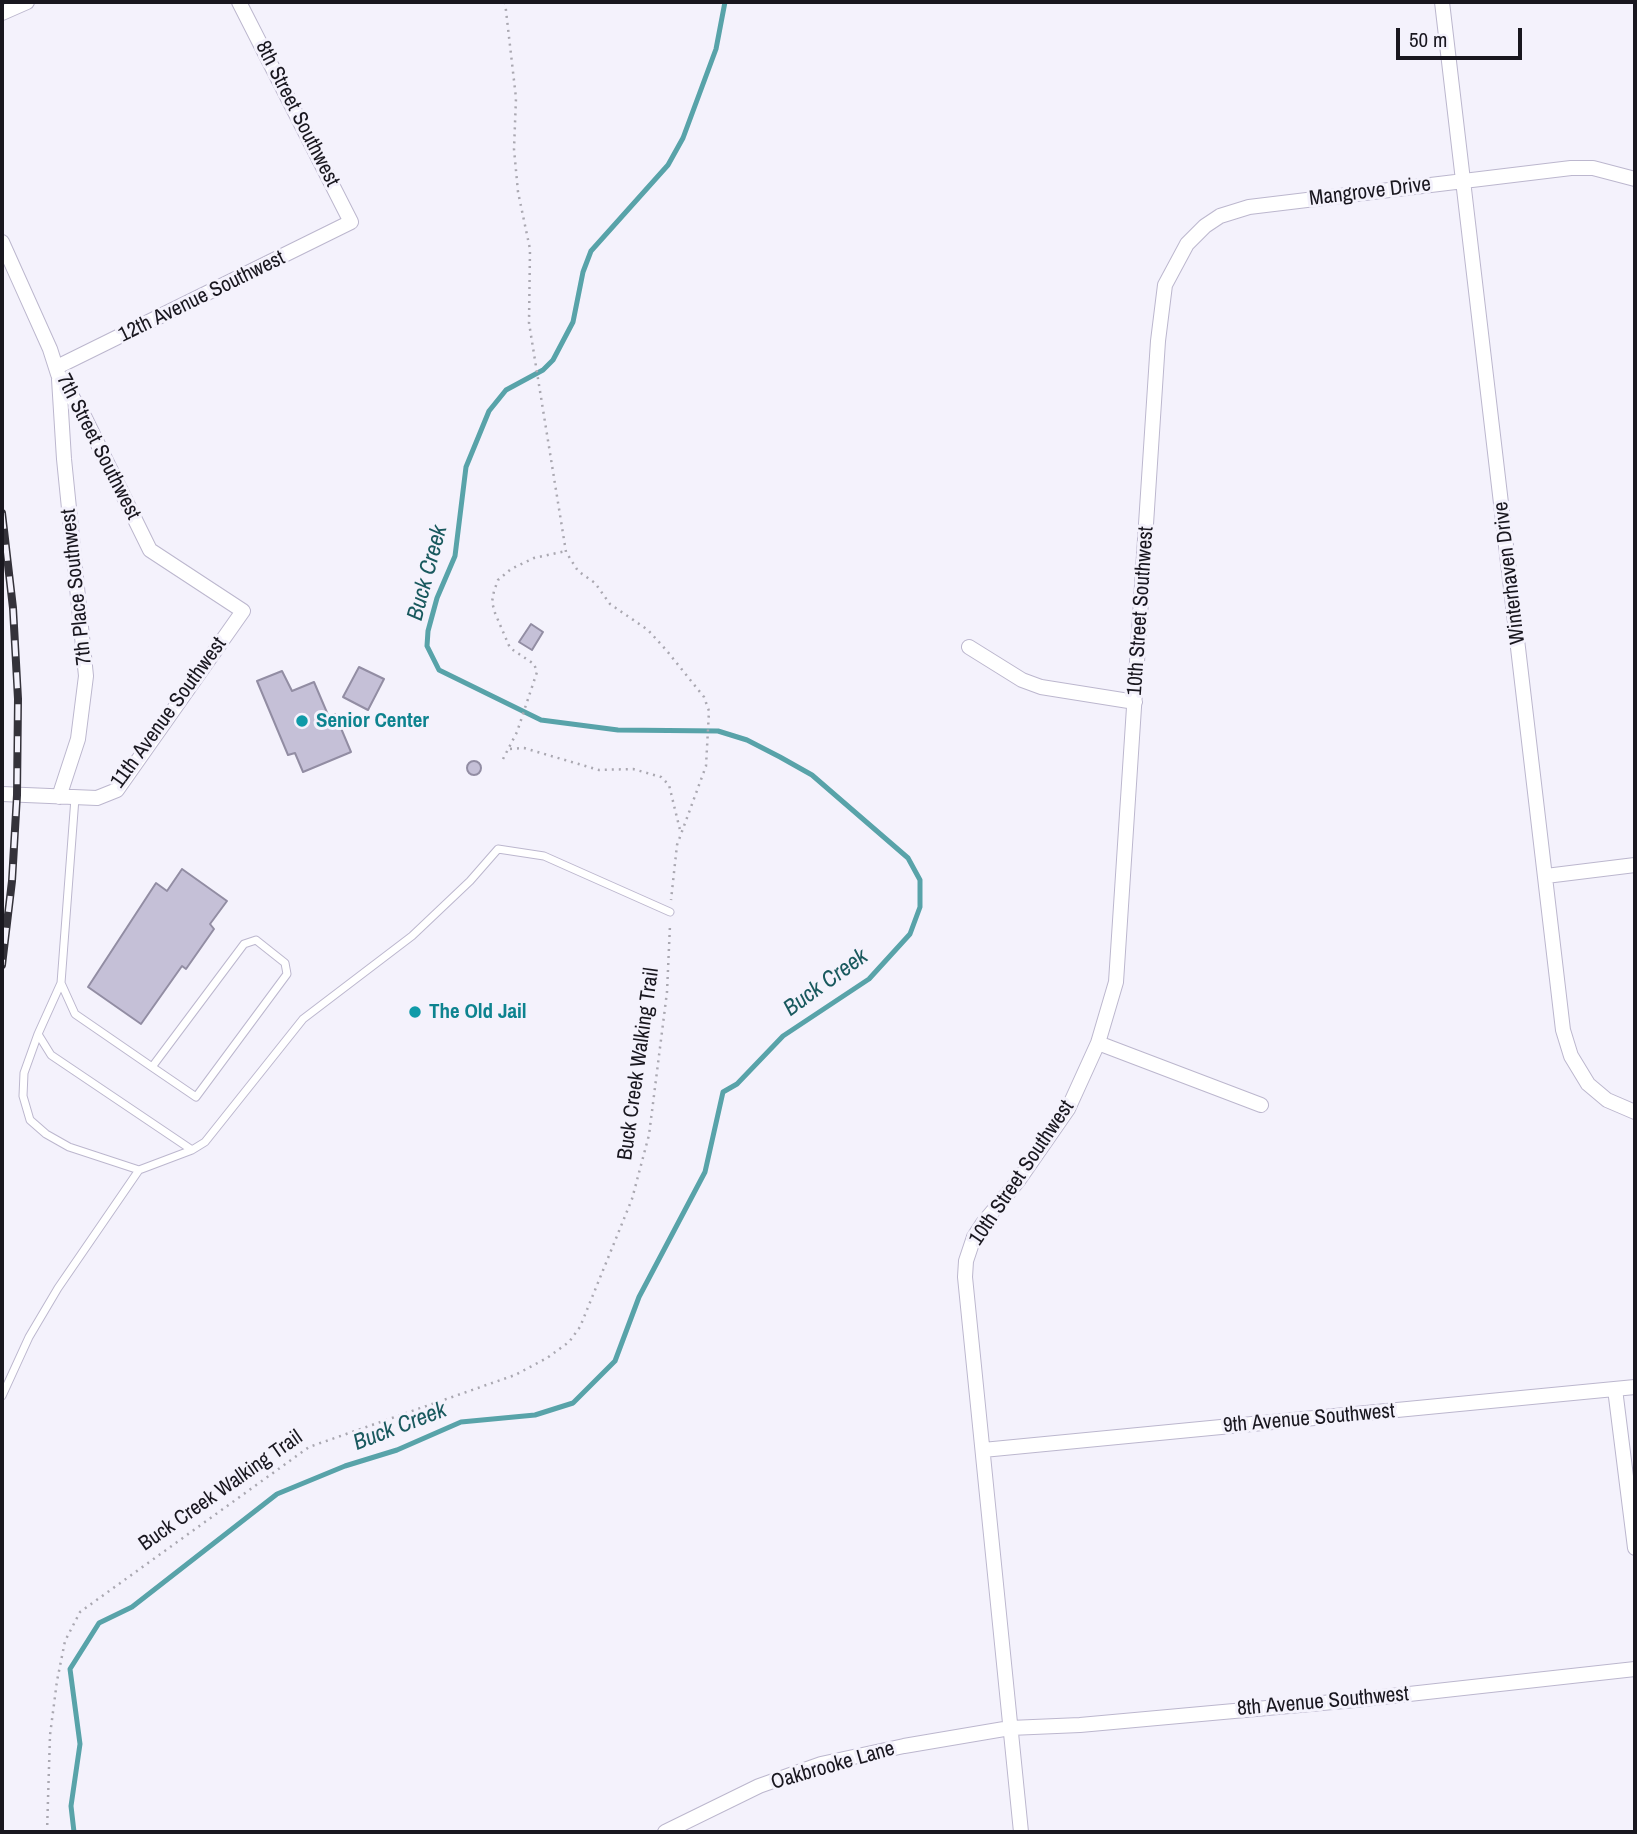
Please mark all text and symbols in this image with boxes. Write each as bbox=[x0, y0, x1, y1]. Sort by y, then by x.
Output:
scale bar bbox=[1399, 14, 1525, 58]
text: 50 m bbox=[1409, 25, 1447, 54]
street label: 8th Street Southwest bbox=[249, 37, 345, 191]
street label: Mangrove Drive bbox=[1308, 172, 1432, 212]
street label: 12th Avenue Southwest bbox=[115, 246, 289, 348]
street label: 7th Street Southwest bbox=[50, 370, 146, 524]
street label: Winterhaven Drive bbox=[1489, 500, 1531, 646]
street label: 7th Place Southwest bbox=[56, 508, 98, 666]
water label: Buck Creek bbox=[402, 522, 454, 624]
street label: 10th Street Southwest bbox=[1123, 526, 1159, 696]
street label: 11th Avenue Southwest bbox=[106, 633, 232, 793]
place label: Senior Center bbox=[316, 708, 429, 734]
marker: Senior Center bbox=[294, 713, 310, 729]
water label: Buck Creek bbox=[778, 943, 874, 1023]
street label: Buck Creek Walking Trail bbox=[613, 966, 665, 1162]
place label: The Old Jail bbox=[429, 999, 527, 1025]
marker: The Old Jail bbox=[407, 1004, 423, 1020]
street label: 10th Street Southwest bbox=[964, 1096, 1080, 1250]
water label: Buck Creek bbox=[350, 1397, 450, 1457]
street label: 9th Avenue Southwest bbox=[1222, 1399, 1396, 1439]
street label: Buck Creek Walking Trail bbox=[134, 1425, 308, 1557]
street label: 8th Avenue Southwest bbox=[1236, 1682, 1410, 1722]
street label: Oakbrooke Lane bbox=[768, 1736, 898, 1796]

